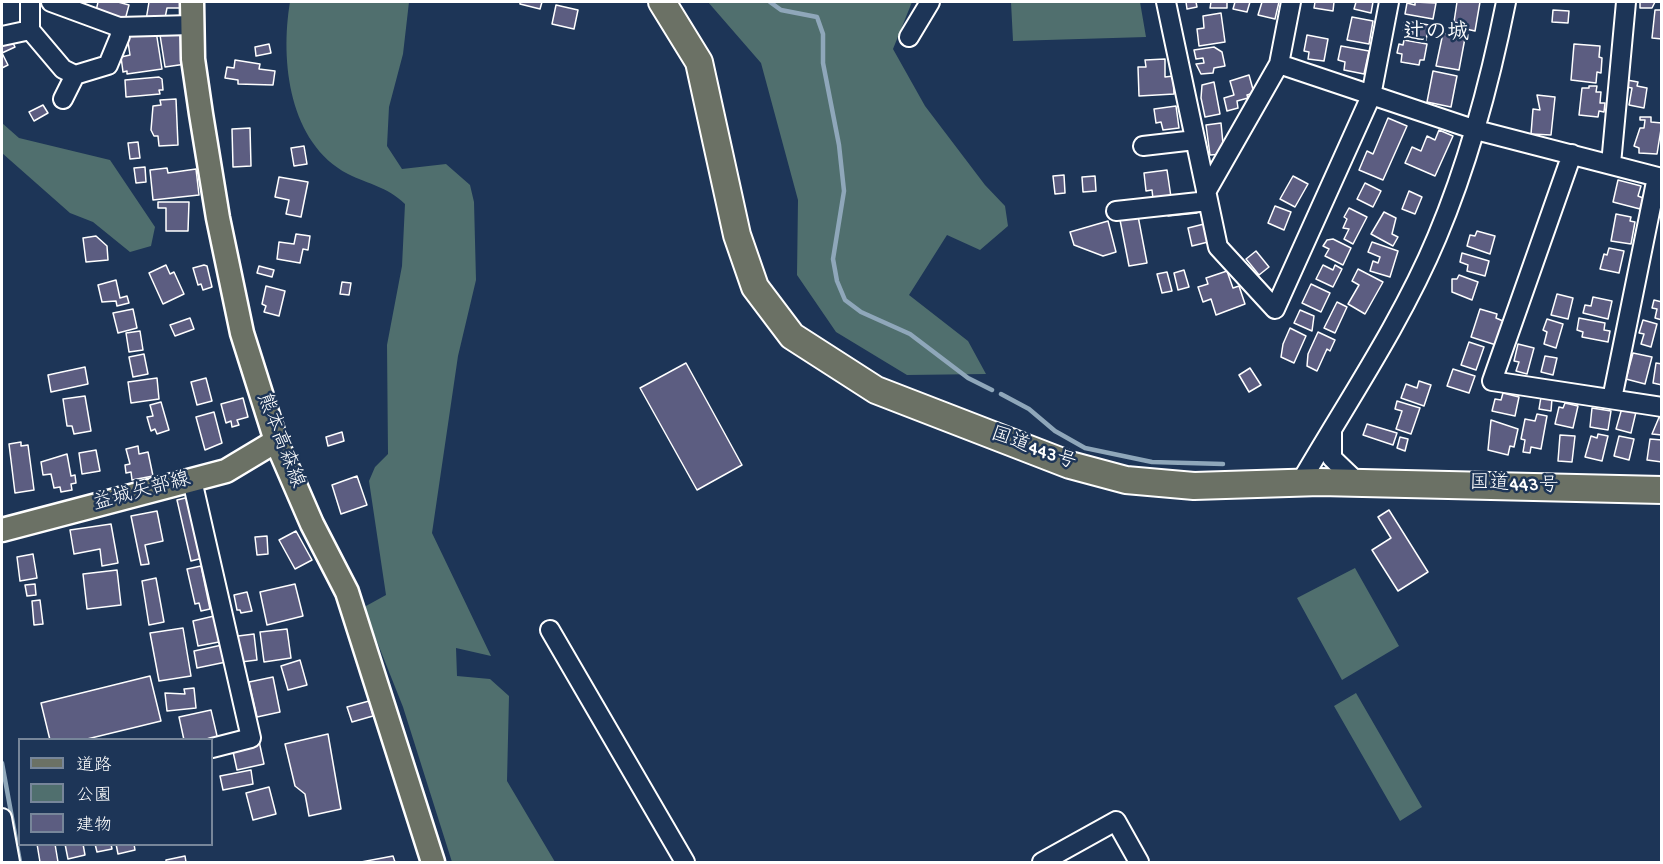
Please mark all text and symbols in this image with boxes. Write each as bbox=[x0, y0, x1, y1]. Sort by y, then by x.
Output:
district label: 辻の城 bbox=[1403, 22, 1469, 48]
street label: 熊本高森線 bbox=[250, 390, 308, 492]
street label: 国道443号 bbox=[987, 423, 1079, 477]
street label: 益城矢部線 bbox=[91, 468, 193, 518]
street label: 国道443号 bbox=[1469, 472, 1559, 500]
legend bbox=[18, 738, 213, 846]
text: 道路 bbox=[76, 756, 112, 777]
text: 公園 bbox=[76, 786, 112, 807]
text: 建物 bbox=[76, 816, 112, 837]

